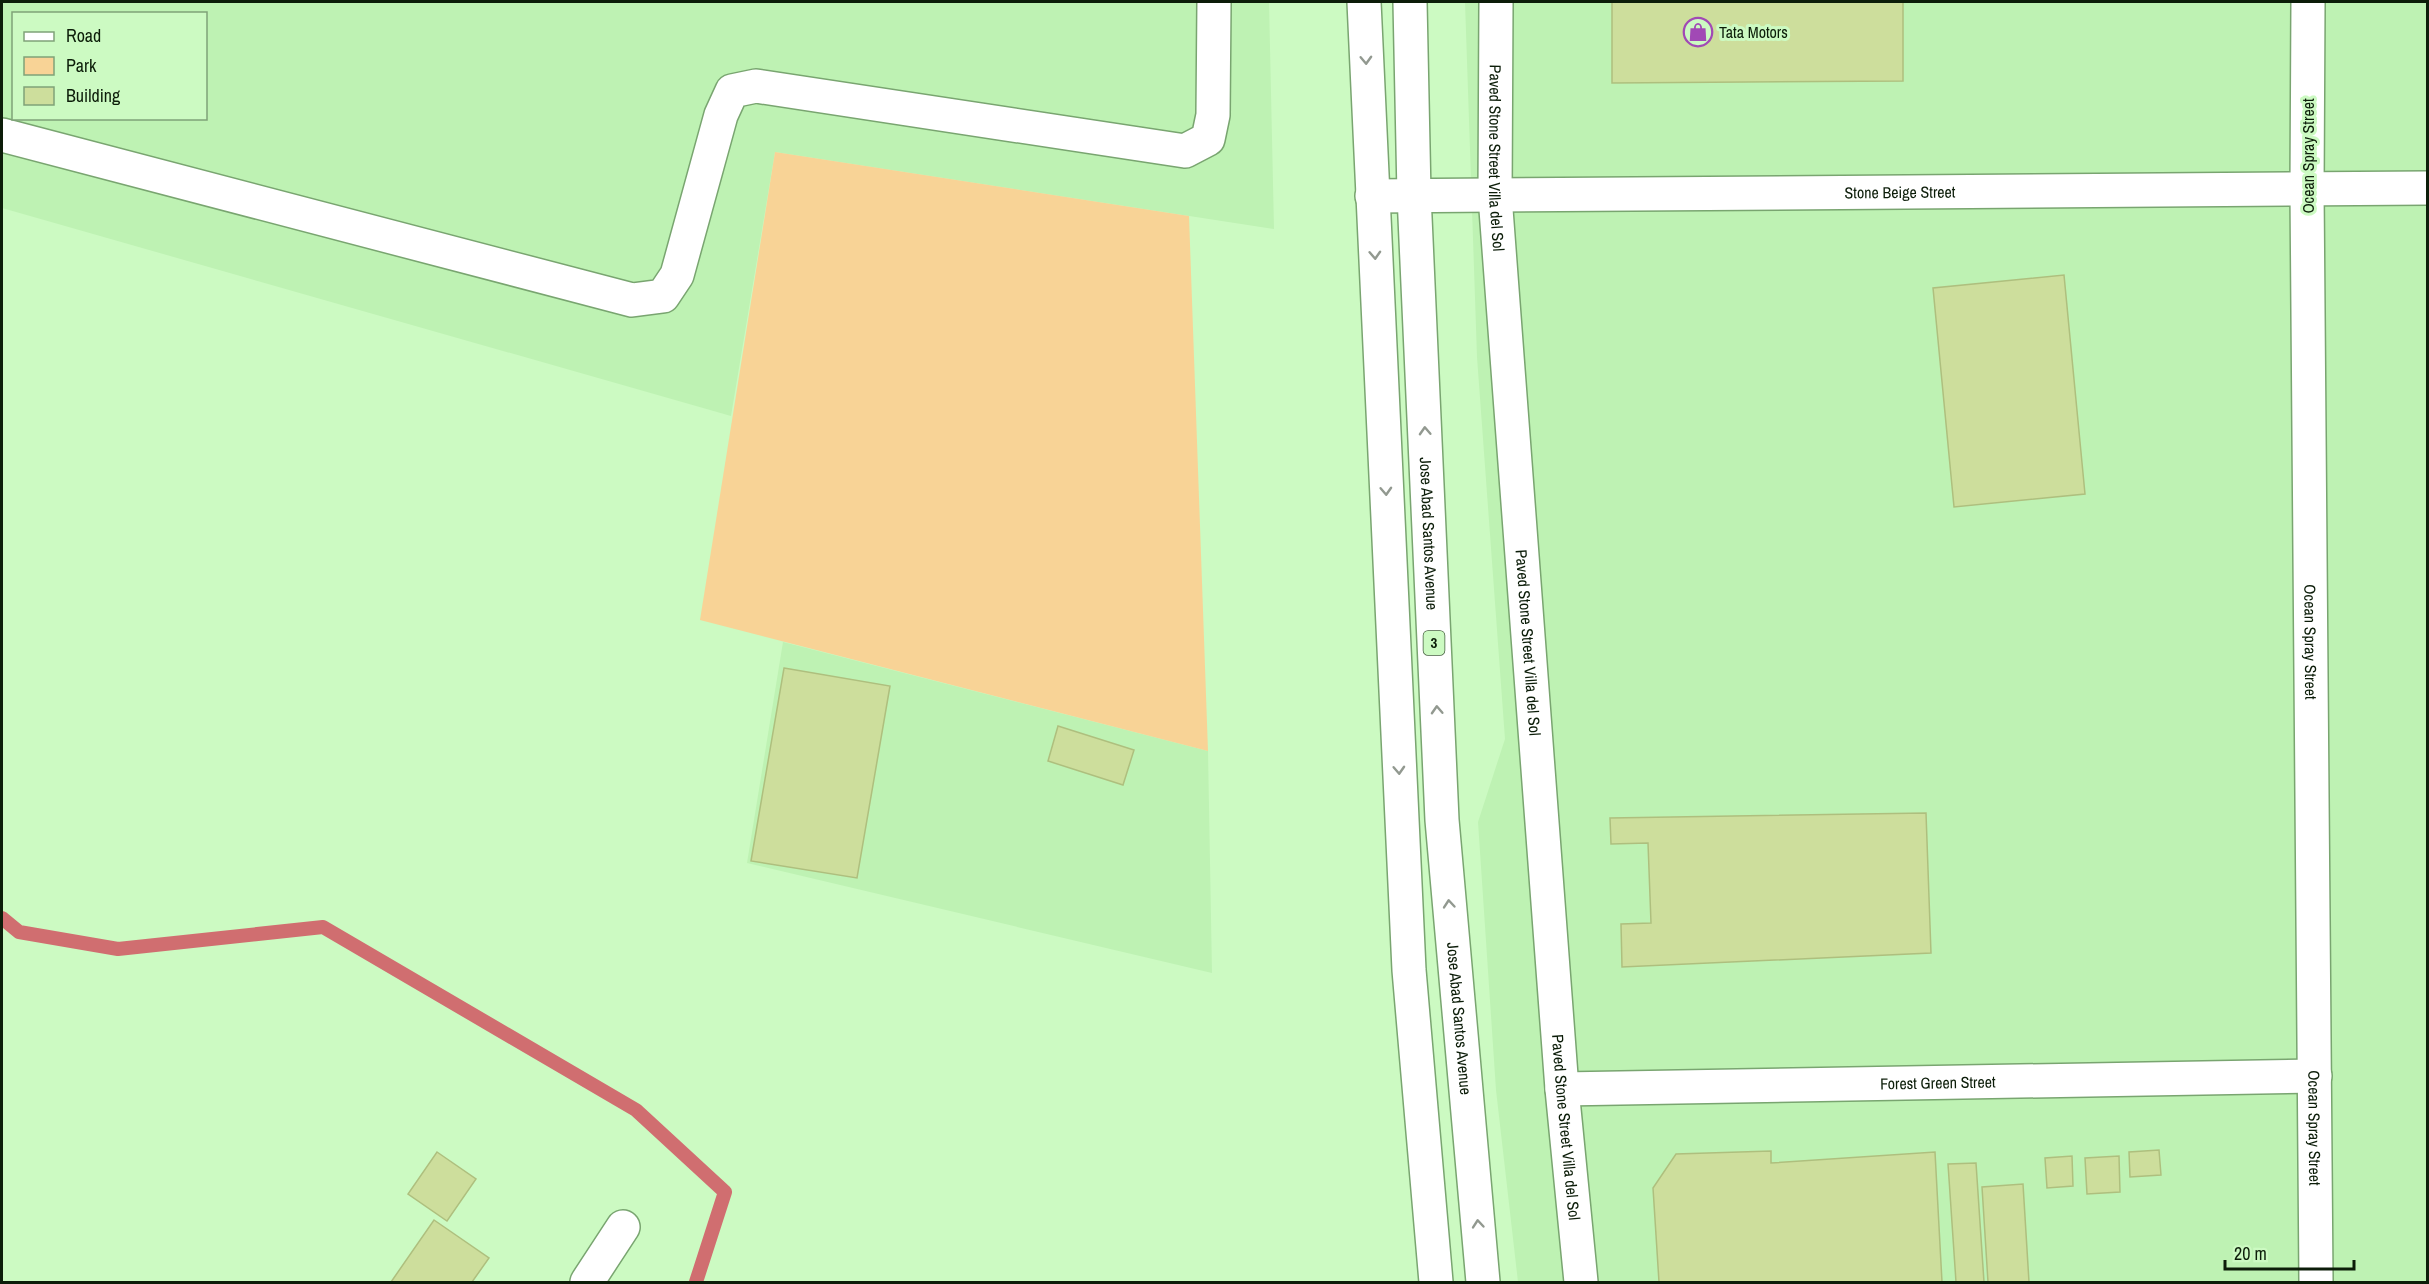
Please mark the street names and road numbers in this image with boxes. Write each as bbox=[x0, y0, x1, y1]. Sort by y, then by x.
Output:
street label: Paved Stone Street Villa del Sol bbox=[1484, 65, 1510, 252]
street label: Ocean Spray Street bbox=[2297, 98, 2319, 214]
street label: Stone Beige Street bbox=[1844, 181, 1956, 203]
street label: Jose Abad Santos Avenue bbox=[1415, 457, 1444, 611]
street label: Paved Stone Street Villa del Sol bbox=[1511, 549, 1546, 737]
street label: Ocean Spray Street bbox=[2299, 584, 2322, 700]
road number: 3 bbox=[1424, 631, 1444, 655]
street label: Jose Abad Santos Avenue bbox=[1442, 941, 1477, 1096]
street label: Paved Stone Street Villa del Sol bbox=[1547, 1033, 1586, 1221]
street label: Ocean Spray Street bbox=[2303, 1070, 2326, 1186]
street label: Forest Green Street bbox=[1880, 1071, 1996, 1095]

